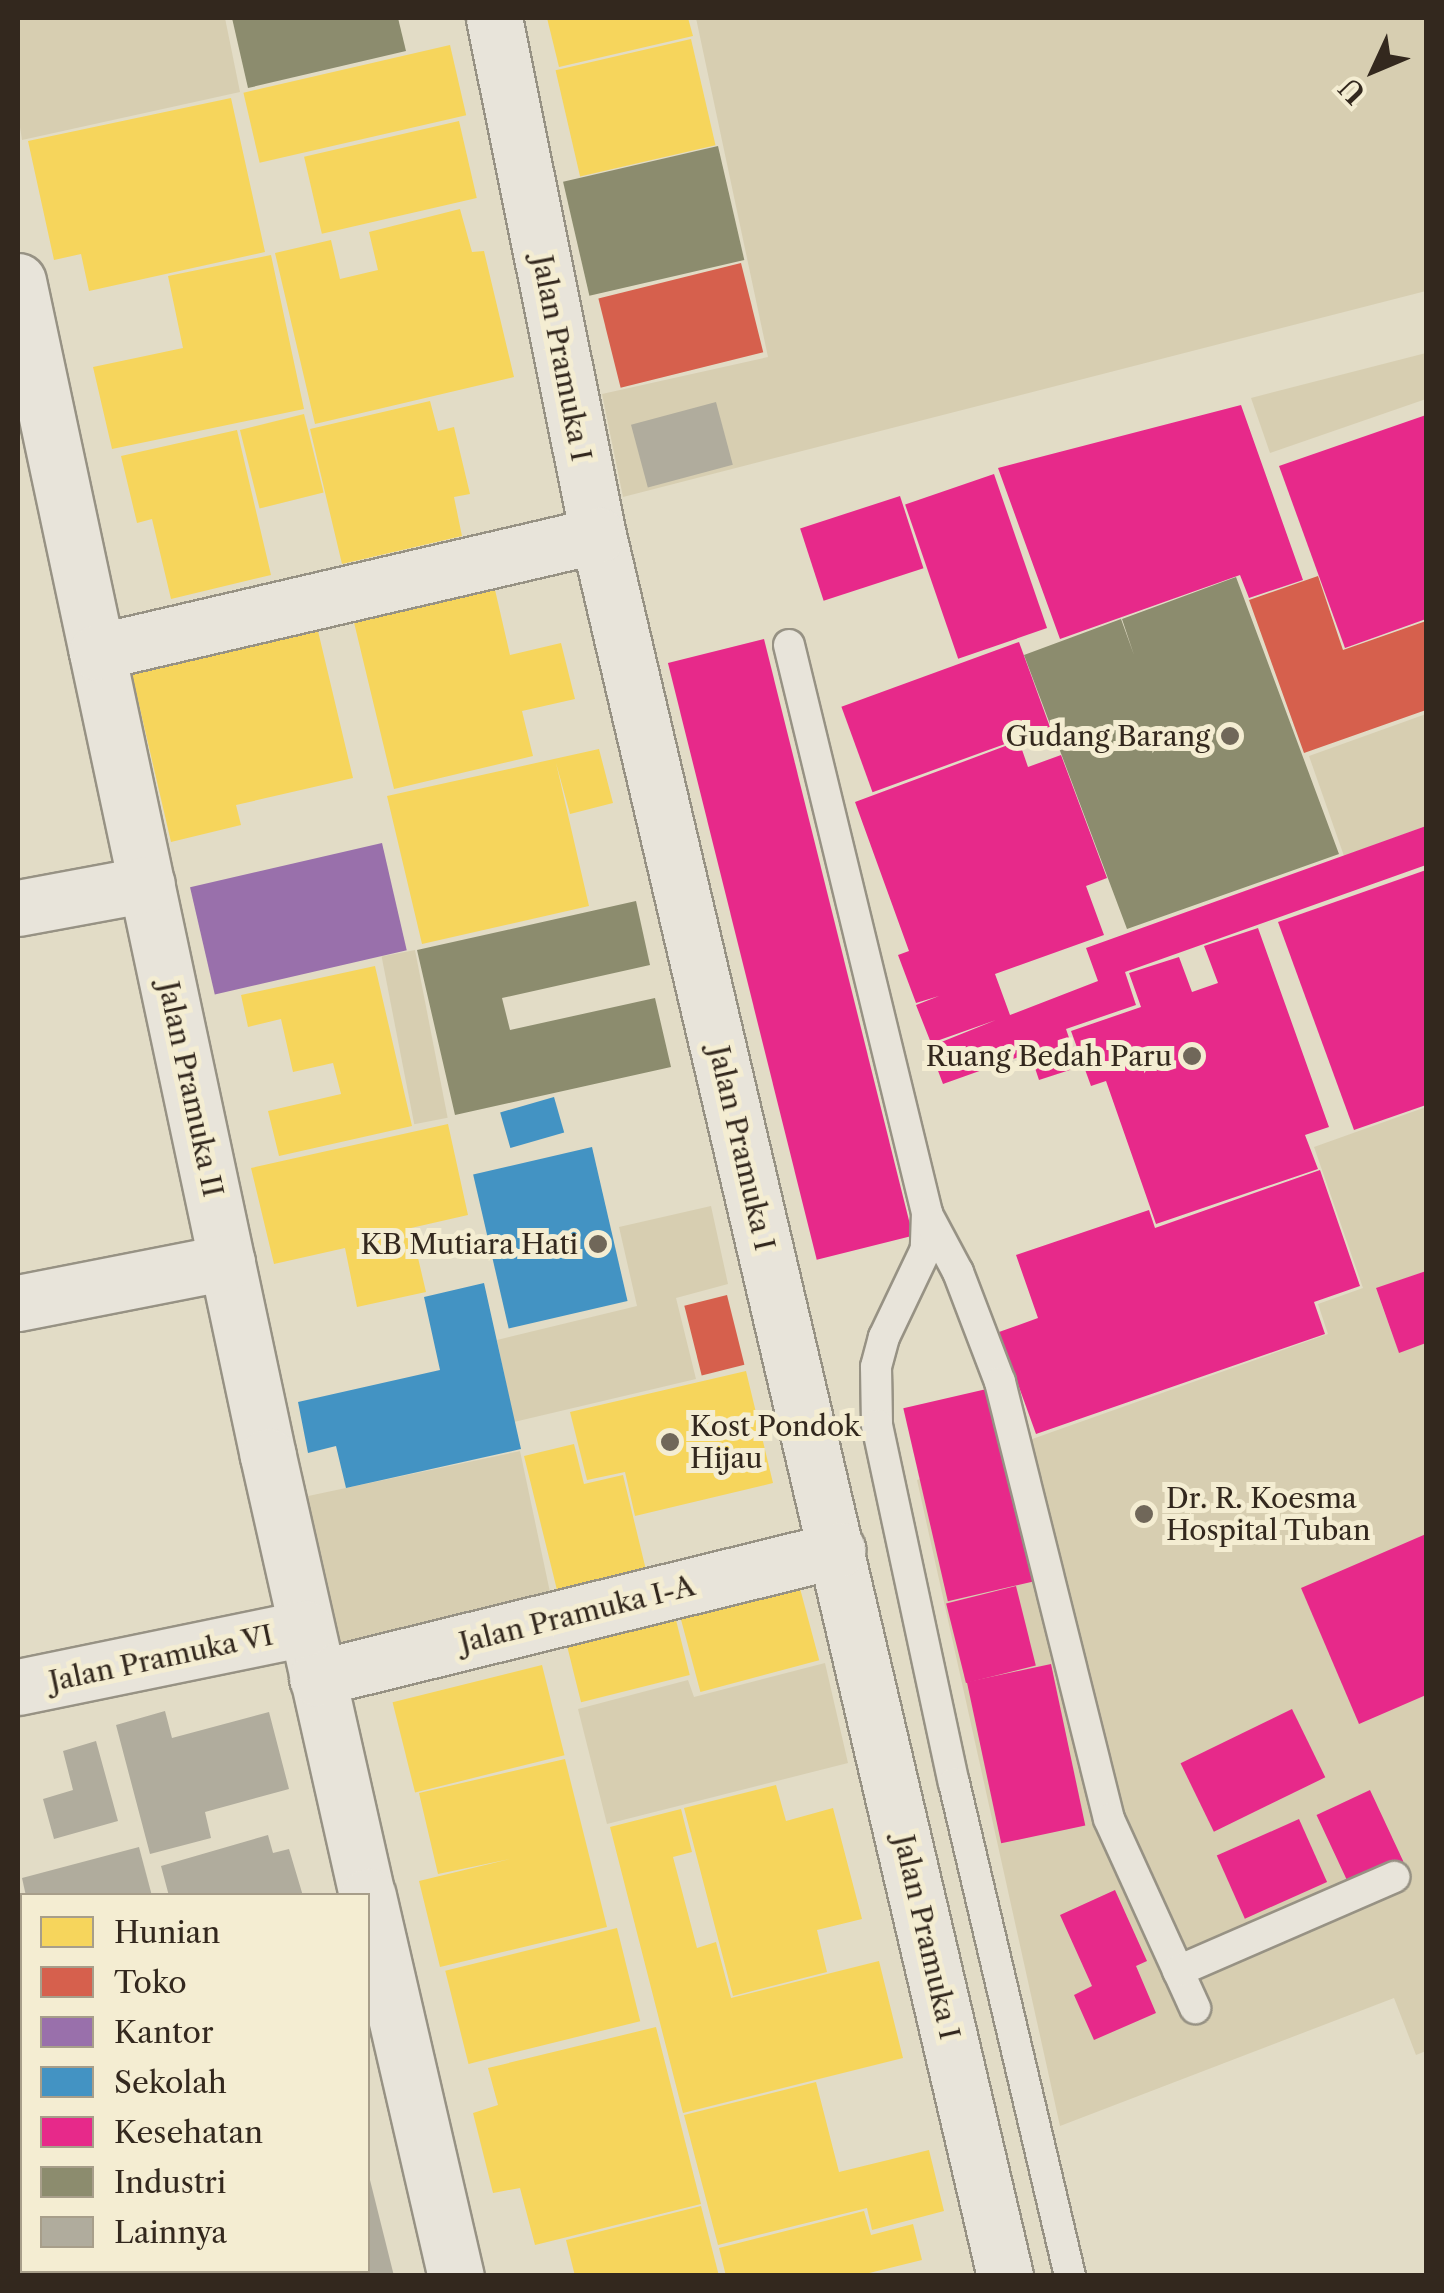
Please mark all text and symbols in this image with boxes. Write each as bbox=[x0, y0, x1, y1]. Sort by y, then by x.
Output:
north arrow bbox=[1324, 20, 1424, 120]
text: U bbox=[1332, 71, 1373, 111]
street label: Jalan Pramuka I bbox=[526, 252, 598, 464]
place label: Gudang Barang bbox=[1006, 719, 1210, 753]
marker: Gudang Barang bbox=[1219, 725, 1241, 747]
street label: Jalan Pramuka II bbox=[152, 978, 230, 1200]
place label: Ruang Bedah Paru bbox=[926, 1039, 1172, 1073]
street label: Jalan Pramuka I bbox=[702, 1042, 782, 1254]
marker: Ruang Bedah Paru bbox=[1181, 1045, 1203, 1067]
place label: KB Mutiara Hati bbox=[360, 1227, 578, 1261]
marker: KB Mutiara Hati bbox=[587, 1233, 609, 1255]
place label: Kost Pondok Hijau bbox=[690, 1409, 860, 1475]
marker: Kost Pondok Hijau bbox=[659, 1431, 681, 1453]
place label: Dr. R. Koesma Hospital Tuban bbox=[1166, 1481, 1371, 1547]
marker: Dr. R. Koesma Hospital Tuban bbox=[1131, 1501, 1157, 1527]
street label: Jalan Pramuka I-A bbox=[456, 1568, 698, 1660]
street label: Jalan Pramuka VI bbox=[45, 1618, 277, 1698]
street label: Jalan Pramuka I bbox=[887, 1831, 967, 2043]
legend bbox=[20, 1893, 370, 2273]
text: Hunian bbox=[114, 1914, 220, 1951]
text: Toko bbox=[114, 1964, 187, 2001]
text: Kantor bbox=[114, 2014, 214, 2051]
text: Sekolah bbox=[114, 2064, 227, 2101]
text: Kesehatan bbox=[114, 2114, 263, 2151]
text: Industri bbox=[114, 2164, 226, 2201]
text: Lainnya bbox=[114, 2214, 227, 2251]

